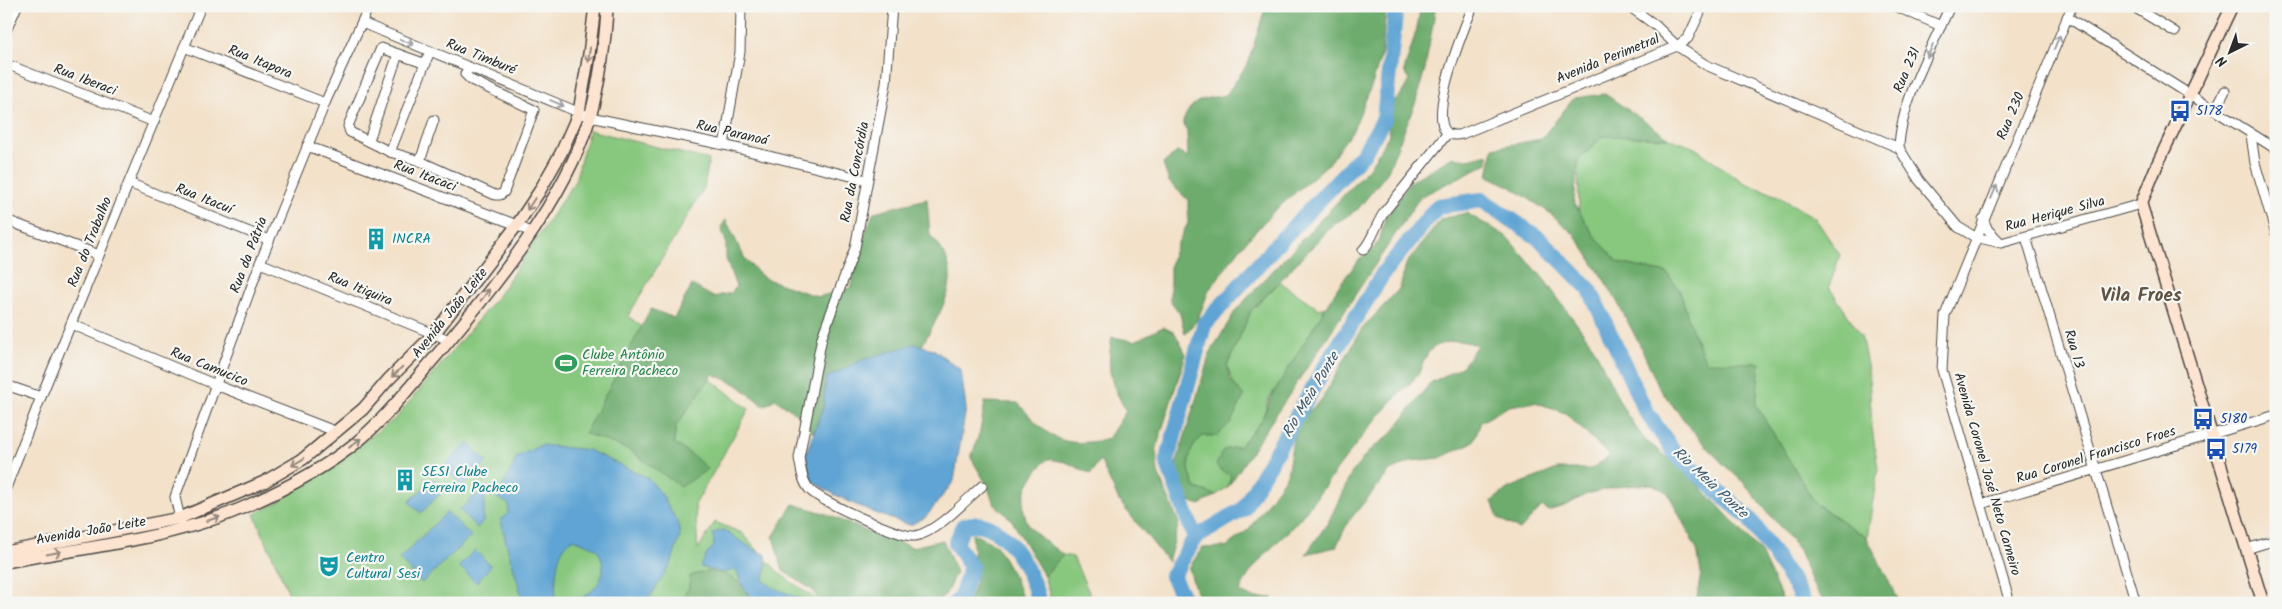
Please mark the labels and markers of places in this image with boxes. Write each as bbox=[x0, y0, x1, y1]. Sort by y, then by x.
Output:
bus stop icon: 5178 bbox=[2167, 98, 2193, 124]
place label: 5178 bbox=[2196, 100, 2223, 122]
building icon: INCRA bbox=[363, 226, 389, 252]
place label: INCRA bbox=[392, 228, 431, 250]
place label: Clube Antônio Ferreira Pacheco bbox=[582, 344, 678, 382]
sports icon: Clube Antônio Ferreira Pacheco bbox=[553, 350, 579, 376]
bus stop icon: 5180 bbox=[2190, 406, 2216, 432]
place label: 5180 bbox=[2220, 408, 2247, 430]
bus stop icon: 5179 bbox=[2203, 436, 2229, 462]
place label: 5179 bbox=[2232, 438, 2257, 460]
place label: SESI Clube Ferreira Pacheco bbox=[422, 461, 518, 499]
building icon: SESI Clube Ferreira Pacheco bbox=[392, 467, 418, 493]
place label: Centro Cultural Sesi bbox=[346, 547, 421, 585]
theatre icon: Centro Cultural Sesi bbox=[316, 553, 342, 579]

